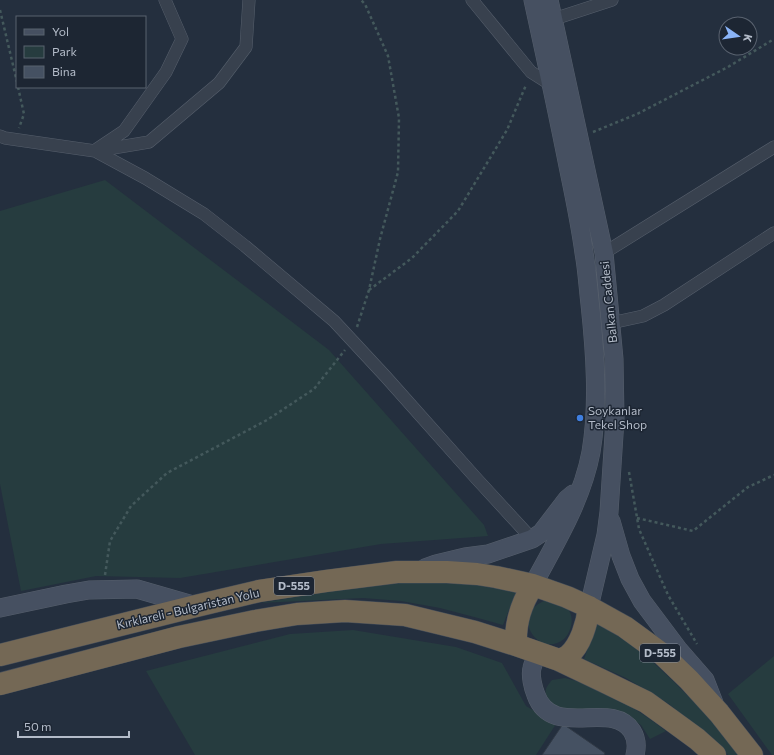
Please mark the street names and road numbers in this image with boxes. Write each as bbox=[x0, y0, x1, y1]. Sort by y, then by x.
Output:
street label: Balkan Caddesi bbox=[597, 260, 619, 344]
road number: D-555 bbox=[274, 577, 314, 595]
street label: Kırklareli - Bulgaristan Yolu bbox=[115, 585, 260, 631]
road number: D-555 bbox=[640, 644, 680, 662]

